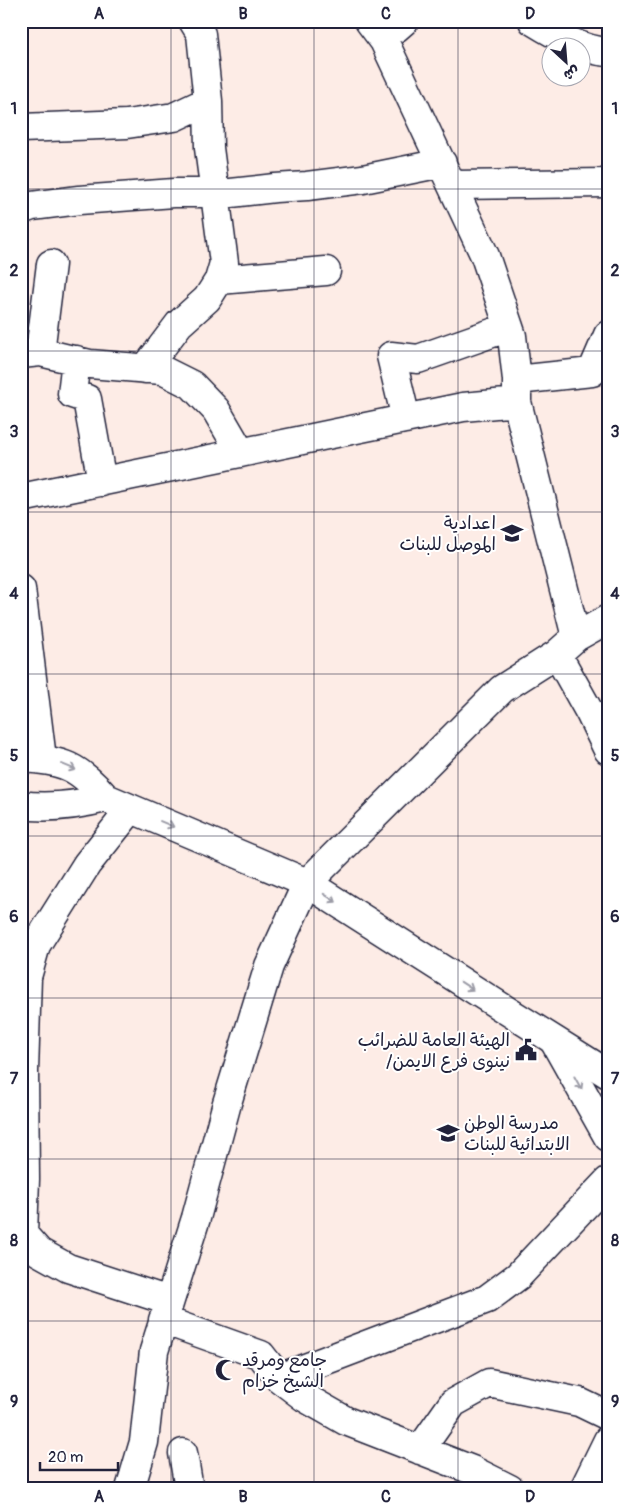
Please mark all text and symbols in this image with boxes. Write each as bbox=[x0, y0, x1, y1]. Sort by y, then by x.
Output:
text: A bbox=[94, 4, 105, 24]
text: B bbox=[238, 4, 248, 24]
text: C bbox=[381, 4, 391, 24]
text: D bbox=[525, 4, 535, 24]
north arrow bbox=[542, 38, 592, 88]
text: ش bbox=[561, 62, 582, 84]
text: 1 bbox=[11, 99, 17, 119]
text: 1 bbox=[612, 99, 618, 119]
text: 2 bbox=[10, 261, 19, 281]
text: 2 bbox=[611, 261, 620, 281]
text: 3 bbox=[10, 422, 19, 442]
text: 3 bbox=[611, 422, 620, 442]
place label: اعدادية الموصل للبنات bbox=[400, 512, 496, 556]
school or university icon: اعدادية الموصل للبنات bbox=[499, 520, 525, 546]
text: 4 bbox=[9, 584, 19, 604]
text: 4 bbox=[610, 584, 620, 604]
text: 5 bbox=[10, 746, 19, 766]
text: 5 bbox=[611, 746, 620, 766]
one-way arrow bbox=[61, 762, 76, 772]
one-way arrow bbox=[159, 819, 174, 829]
one-way arrow bbox=[323, 893, 337, 903]
text: 6 bbox=[9, 907, 19, 927]
text: 6 bbox=[610, 907, 620, 927]
one-way arrow bbox=[460, 980, 474, 991]
place label: الهيئة العامة للضرائب /نينوى فرع الايمن bbox=[358, 1029, 510, 1073]
public building icon: الهيئة العامة للضرائب /نينوى فرع الايمن bbox=[513, 1037, 539, 1063]
text: 7 bbox=[10, 1069, 19, 1089]
text: 7 bbox=[611, 1069, 620, 1089]
one-way arrow bbox=[574, 1075, 583, 1090]
place label: مدرسة الوطن الابتدائية للبنات bbox=[464, 1112, 570, 1156]
school or university icon: مدرسة الوطن الابتدائية للبنات bbox=[435, 1120, 461, 1146]
text: 8 bbox=[10, 1231, 18, 1251]
text: 8 bbox=[611, 1231, 619, 1251]
place label: جامع ومرقد الشيخ خزام bbox=[242, 1349, 327, 1395]
mosque icon: جامع ومرقد الشيخ خزام bbox=[213, 1357, 239, 1383]
text: 9 bbox=[10, 1392, 18, 1412]
text: 9 bbox=[611, 1392, 619, 1412]
scale bar bbox=[40, 1440, 118, 1472]
text: 20 m bbox=[48, 1448, 83, 1467]
text: A bbox=[94, 1487, 105, 1507]
text: B bbox=[238, 1487, 248, 1507]
text: C bbox=[381, 1487, 391, 1507]
text: D bbox=[525, 1487, 535, 1507]

